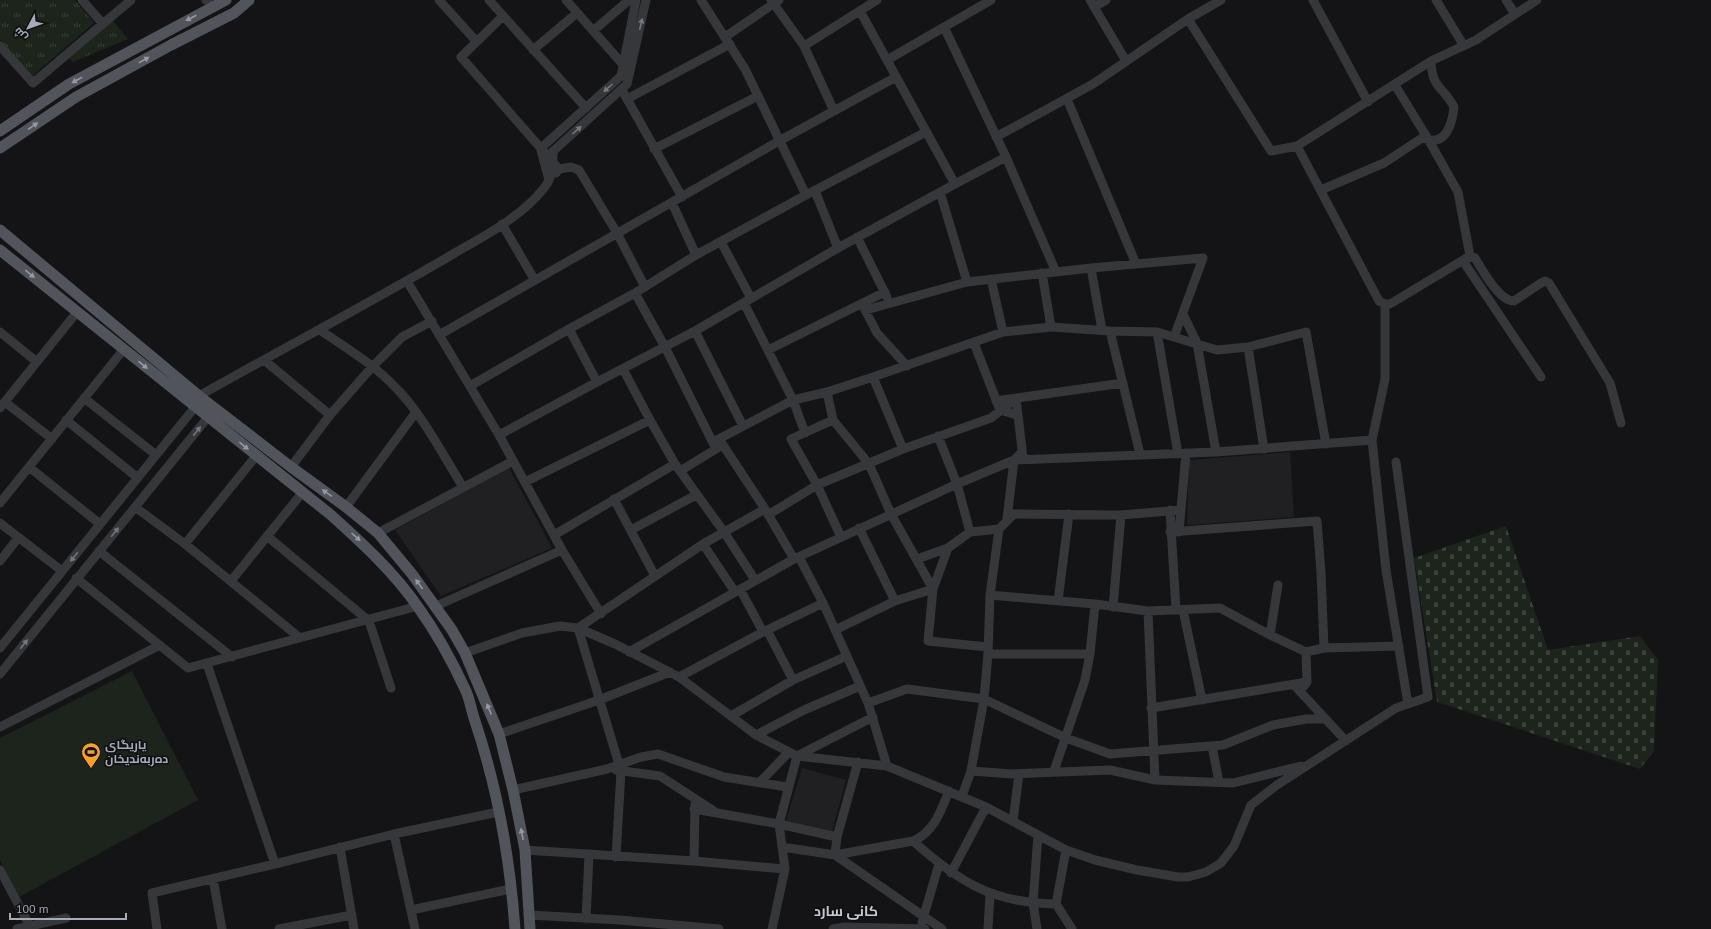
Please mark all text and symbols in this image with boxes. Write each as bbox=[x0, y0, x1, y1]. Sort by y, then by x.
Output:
north arrow bbox=[8, 8, 48, 48]
one-way arrow bbox=[185, 15, 197, 21]
one-way arrow bbox=[638, 18, 644, 30]
text: ش bbox=[11, 25, 30, 44]
one-way arrow bbox=[138, 57, 150, 63]
one-way arrow bbox=[71, 76, 83, 83]
one-way arrow bbox=[603, 83, 613, 92]
one-way arrow bbox=[27, 122, 38, 130]
one-way arrow bbox=[572, 126, 581, 135]
one-way arrow bbox=[25, 270, 36, 279]
one-way arrow bbox=[137, 360, 148, 369]
one-way arrow bbox=[193, 426, 202, 437]
one-way arrow bbox=[238, 442, 249, 451]
one-way arrow bbox=[322, 489, 332, 497]
one-way arrow bbox=[111, 526, 119, 537]
one-way arrow bbox=[351, 532, 361, 541]
one-way arrow bbox=[69, 551, 78, 562]
one-way arrow bbox=[415, 578, 423, 589]
one-way arrow bbox=[20, 638, 29, 649]
one-way arrow bbox=[485, 703, 491, 715]
place label: یاریگاى ده‌ربه‌ندیخان bbox=[105, 737, 168, 767]
sports icon: یاریگاى ده‌ربه‌ندیخان bbox=[80, 741, 102, 769]
one-way arrow bbox=[518, 828, 524, 841]
scale bar bbox=[10, 895, 126, 921]
text: 100 m bbox=[16, 901, 49, 916]
district label: کانی سارد bbox=[814, 902, 878, 920]

